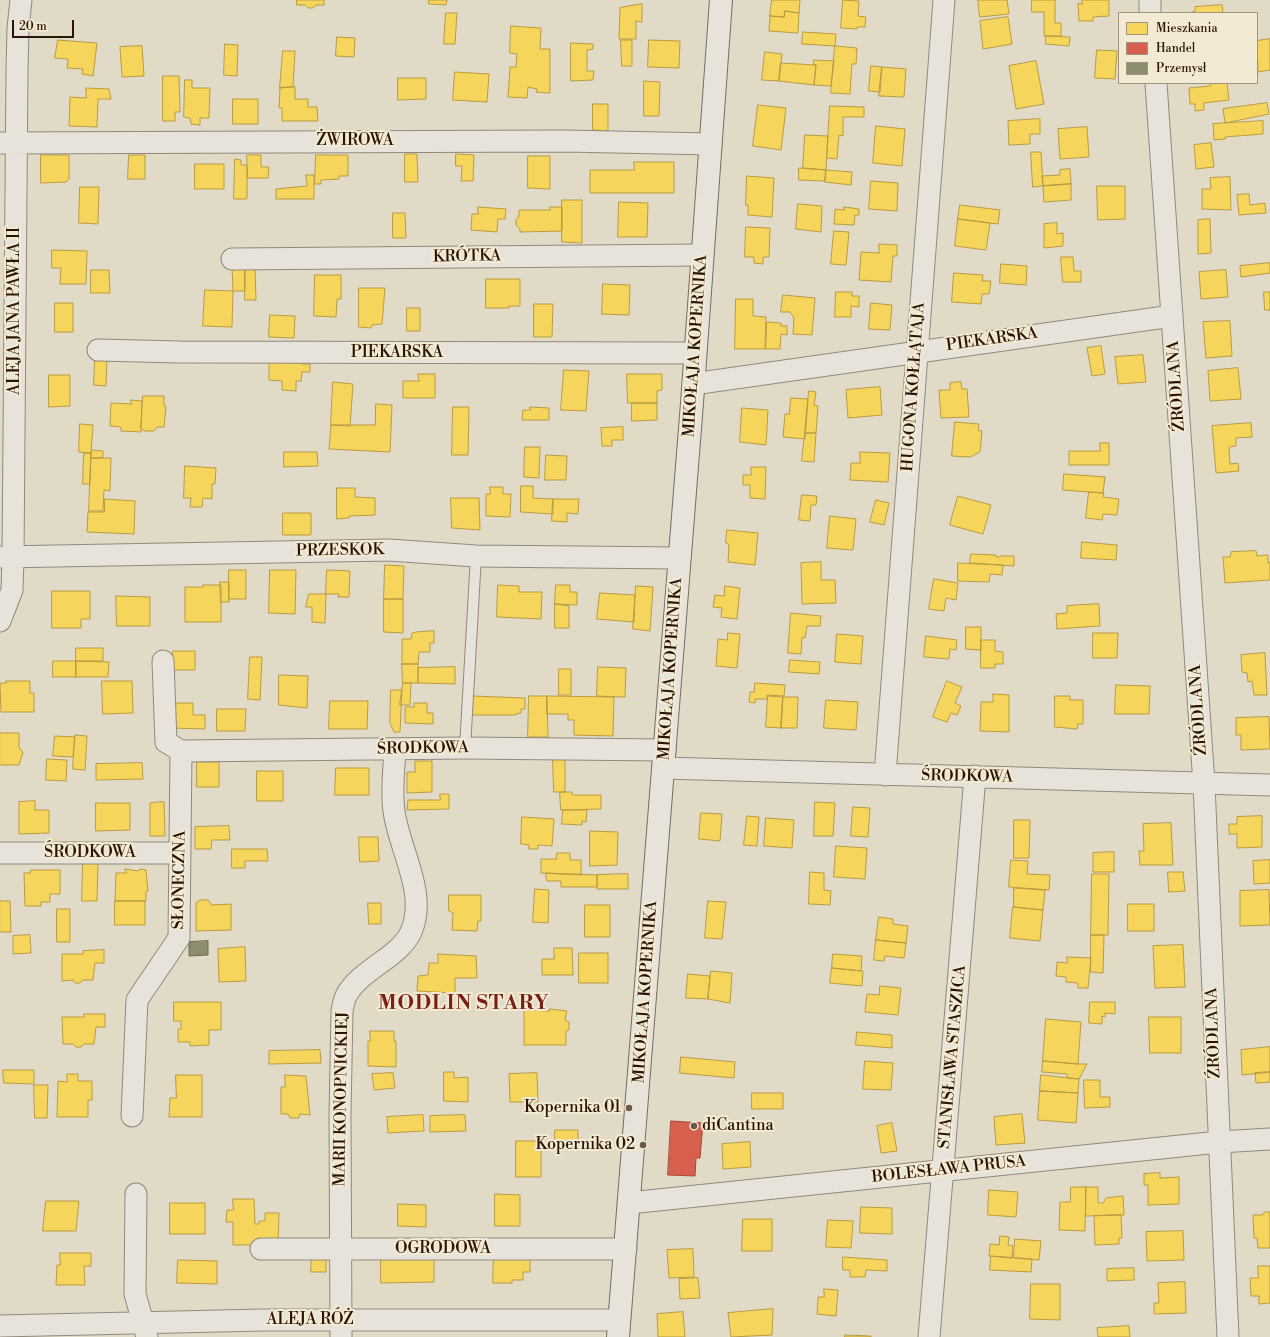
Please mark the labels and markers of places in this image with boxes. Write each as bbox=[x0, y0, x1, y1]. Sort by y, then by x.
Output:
place label: Kopernika 01 bbox=[524, 1098, 621, 1118]
marker: Kopernika 01 bbox=[624, 1103, 634, 1113]
place label: diCantina bbox=[702, 1116, 774, 1136]
marker: diCantina bbox=[689, 1121, 699, 1131]
place label: Kopernika 02 bbox=[535, 1135, 635, 1155]
marker: Kopernika 02 bbox=[638, 1140, 648, 1150]

